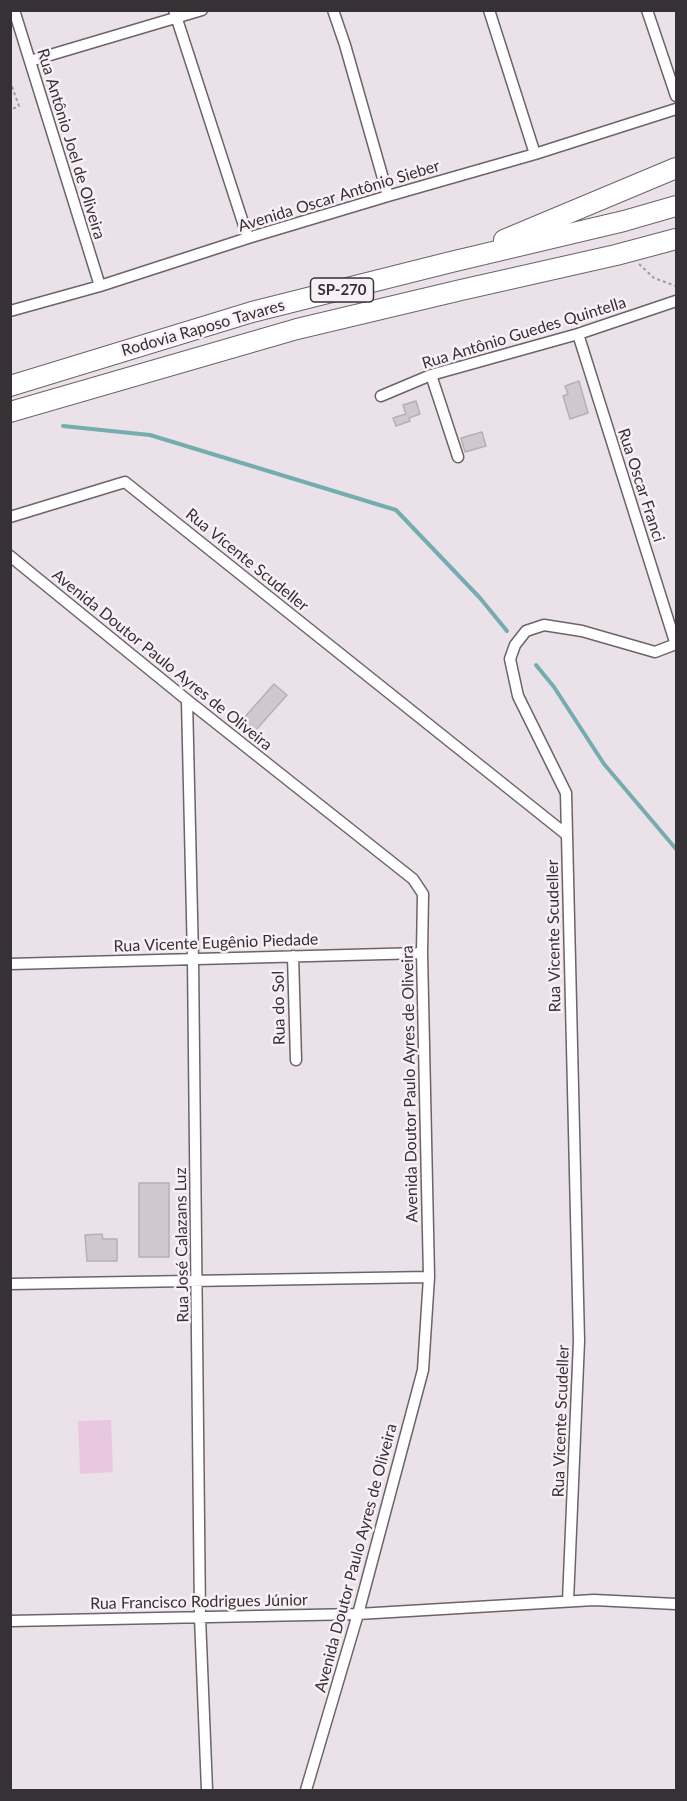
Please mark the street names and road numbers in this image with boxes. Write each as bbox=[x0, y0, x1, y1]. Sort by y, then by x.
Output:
street label: Rua Antônio Joel de Oliveira bbox=[33, 46, 109, 242]
street label: Avenida Oscar Antônio Sieber bbox=[236, 156, 442, 236]
road number: SP-270 bbox=[310, 278, 374, 302]
street label: Rua Antônio Guedes Quintella bbox=[420, 293, 628, 373]
street label: Rodovia Raposo Tavares bbox=[119, 296, 287, 360]
street label: Rua Oscar Franci bbox=[614, 426, 668, 544]
street label: Rua Vicente Scudeller bbox=[182, 504, 312, 616]
street label: Avenida Doutor Paulo Ayres de Oliveira bbox=[48, 565, 276, 755]
street label: Rua Vicente Scudeller bbox=[543, 859, 565, 1013]
street label: Rua Vicente Eugênio Piedade bbox=[113, 930, 319, 956]
street label: Avenida Doutor Paulo Ayres de Oliveira bbox=[398, 945, 422, 1223]
street label: Rua do Sol bbox=[269, 971, 289, 1045]
street label: Rua José Calazans Luz bbox=[171, 1167, 193, 1323]
street label: Rua Vicente Scudeller bbox=[549, 1344, 573, 1498]
street label: Avenida Doutor Paulo Ayres de Oliveira bbox=[311, 1422, 401, 1694]
street label: Rua Francisco Rodrigues Júnior bbox=[90, 1591, 308, 1613]

